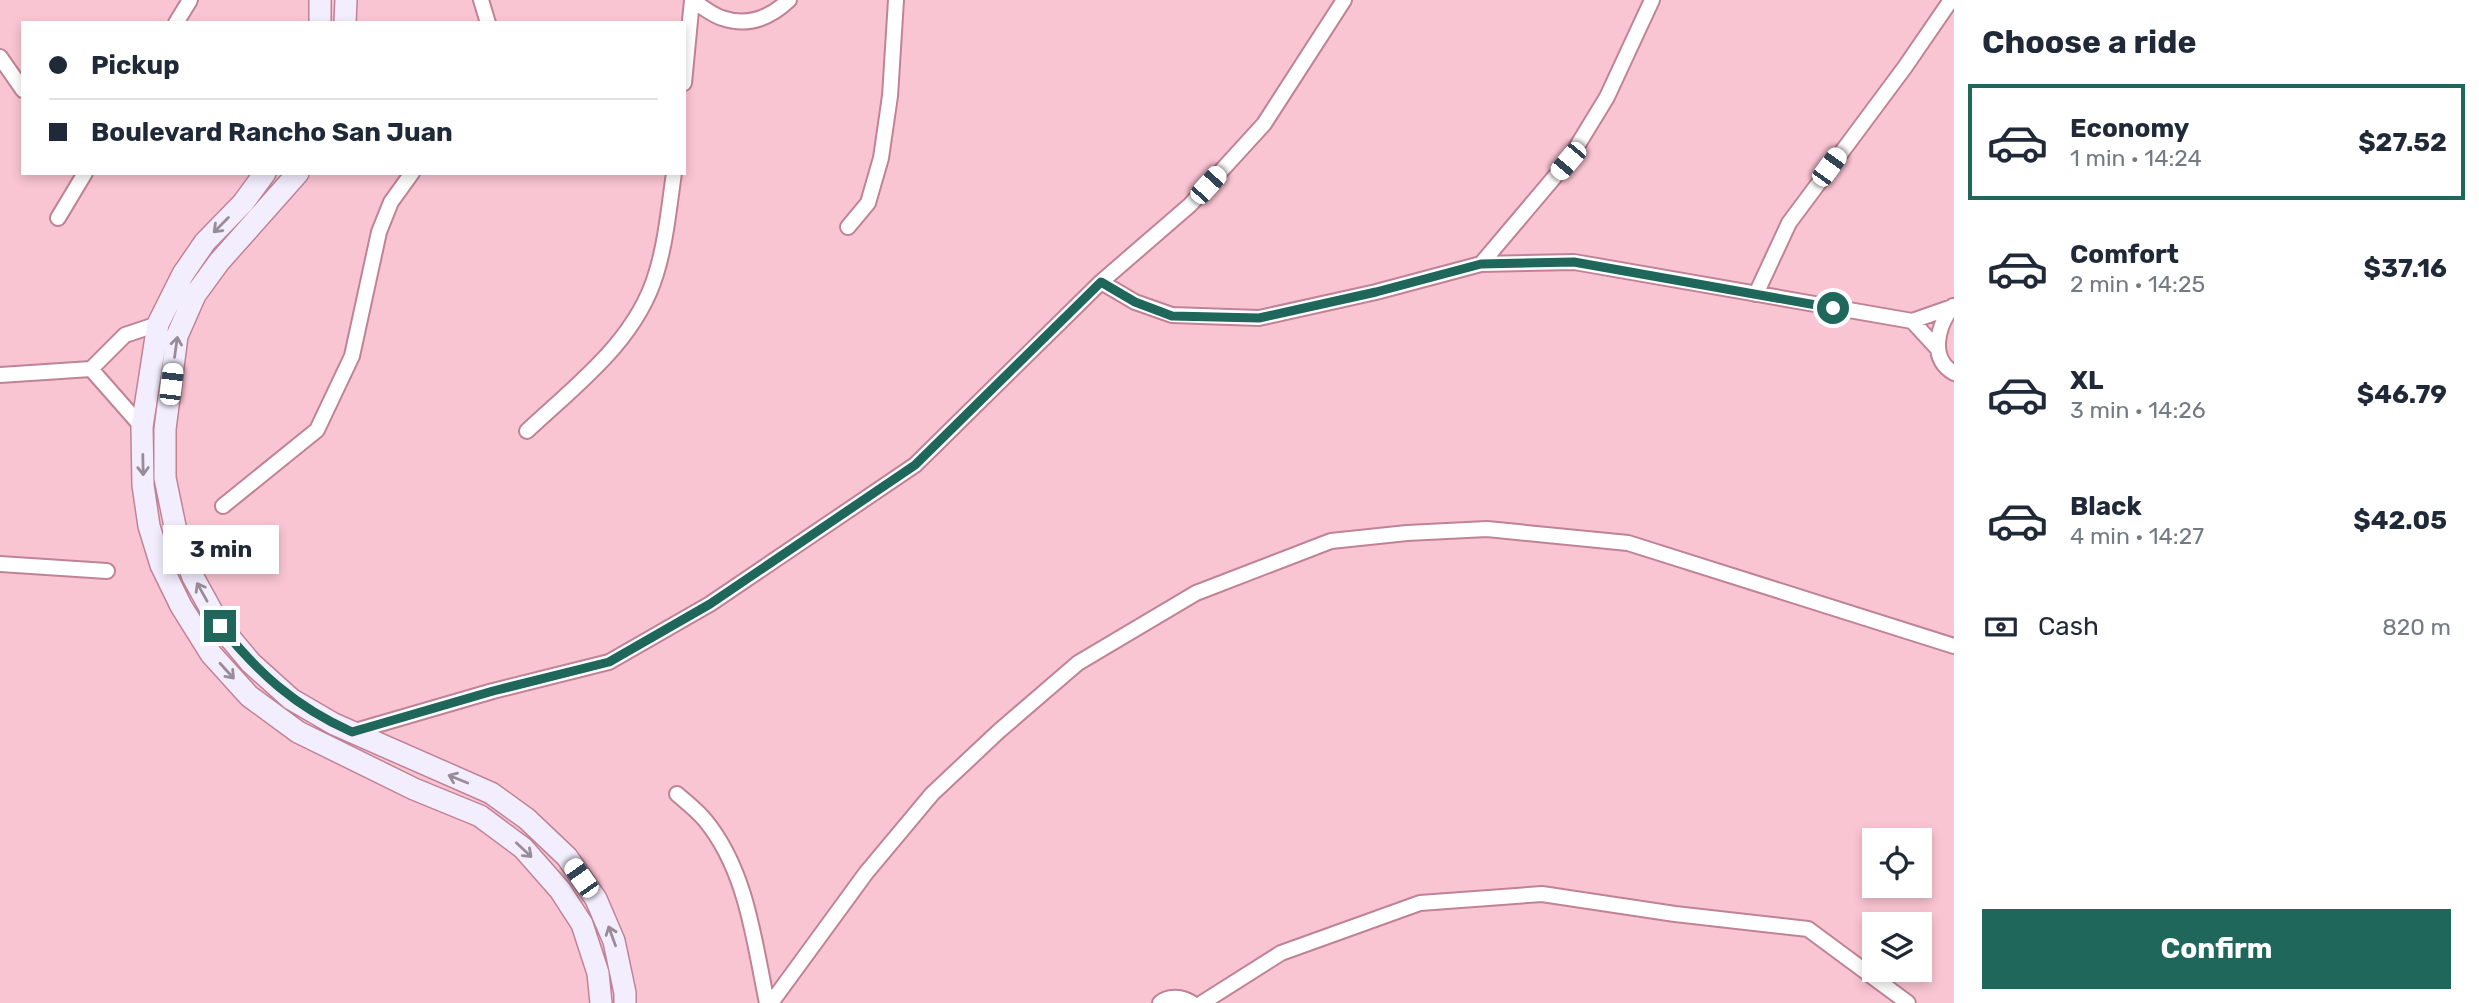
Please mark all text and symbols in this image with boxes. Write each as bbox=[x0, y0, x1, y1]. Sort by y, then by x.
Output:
text: Choose a ride bbox=[1982, 23, 2196, 61]
text: Pickup bbox=[91, 50, 180, 81]
icon: car bbox=[1986, 111, 2049, 174]
text: Economy bbox=[2070, 113, 2189, 144]
text: Boulevard Rancho San Juan bbox=[91, 117, 453, 148]
text: $27.52 bbox=[2358, 127, 2447, 158]
car bbox=[1547, 138, 1590, 184]
car bbox=[1809, 144, 1850, 190]
text: 1 min · 14:24 bbox=[2070, 144, 2202, 172]
car bbox=[1187, 162, 1230, 208]
one-way arrow bbox=[212, 217, 229, 234]
icon: car bbox=[1986, 237, 2049, 300]
text: Comfort bbox=[2070, 239, 2179, 270]
text: $37.16 bbox=[2364, 253, 2447, 284]
text: 2 min · 14:25 bbox=[2070, 270, 2205, 298]
route start bbox=[1817, 292, 1849, 324]
one-way arrow bbox=[169, 336, 182, 359]
car bbox=[159, 362, 184, 406]
icon: car bbox=[1986, 363, 2049, 426]
text: XL bbox=[2070, 365, 2103, 396]
text: $46.79 bbox=[2357, 379, 2447, 410]
text: 3 min · 14:26 bbox=[2070, 396, 2206, 424]
one-way arrow bbox=[136, 454, 149, 477]
icon: car bbox=[1986, 489, 2049, 552]
text: Black bbox=[2070, 491, 2142, 522]
text: $42.05 bbox=[2353, 505, 2447, 536]
text: 4 min · 14:27 bbox=[2070, 522, 2204, 550]
callout: 3 min bbox=[162, 524, 278, 574]
text: 3 min bbox=[190, 535, 252, 563]
one-way arrow bbox=[195, 582, 208, 603]
icon: cash bbox=[1982, 608, 2020, 646]
route end bbox=[204, 610, 236, 642]
text: Cash bbox=[2038, 611, 2099, 642]
text: 820 m bbox=[2382, 613, 2451, 641]
one-way arrow bbox=[219, 662, 235, 680]
one-way arrow bbox=[447, 772, 469, 785]
map controls bbox=[1862, 828, 1932, 982]
button: locate bbox=[1862, 828, 1932, 898]
one-way arrow bbox=[515, 842, 532, 859]
car bbox=[561, 855, 602, 901]
button: Confirm bbox=[1982, 909, 2451, 989]
button: layers bbox=[1862, 912, 1932, 982]
one-way arrow bbox=[604, 926, 617, 948]

